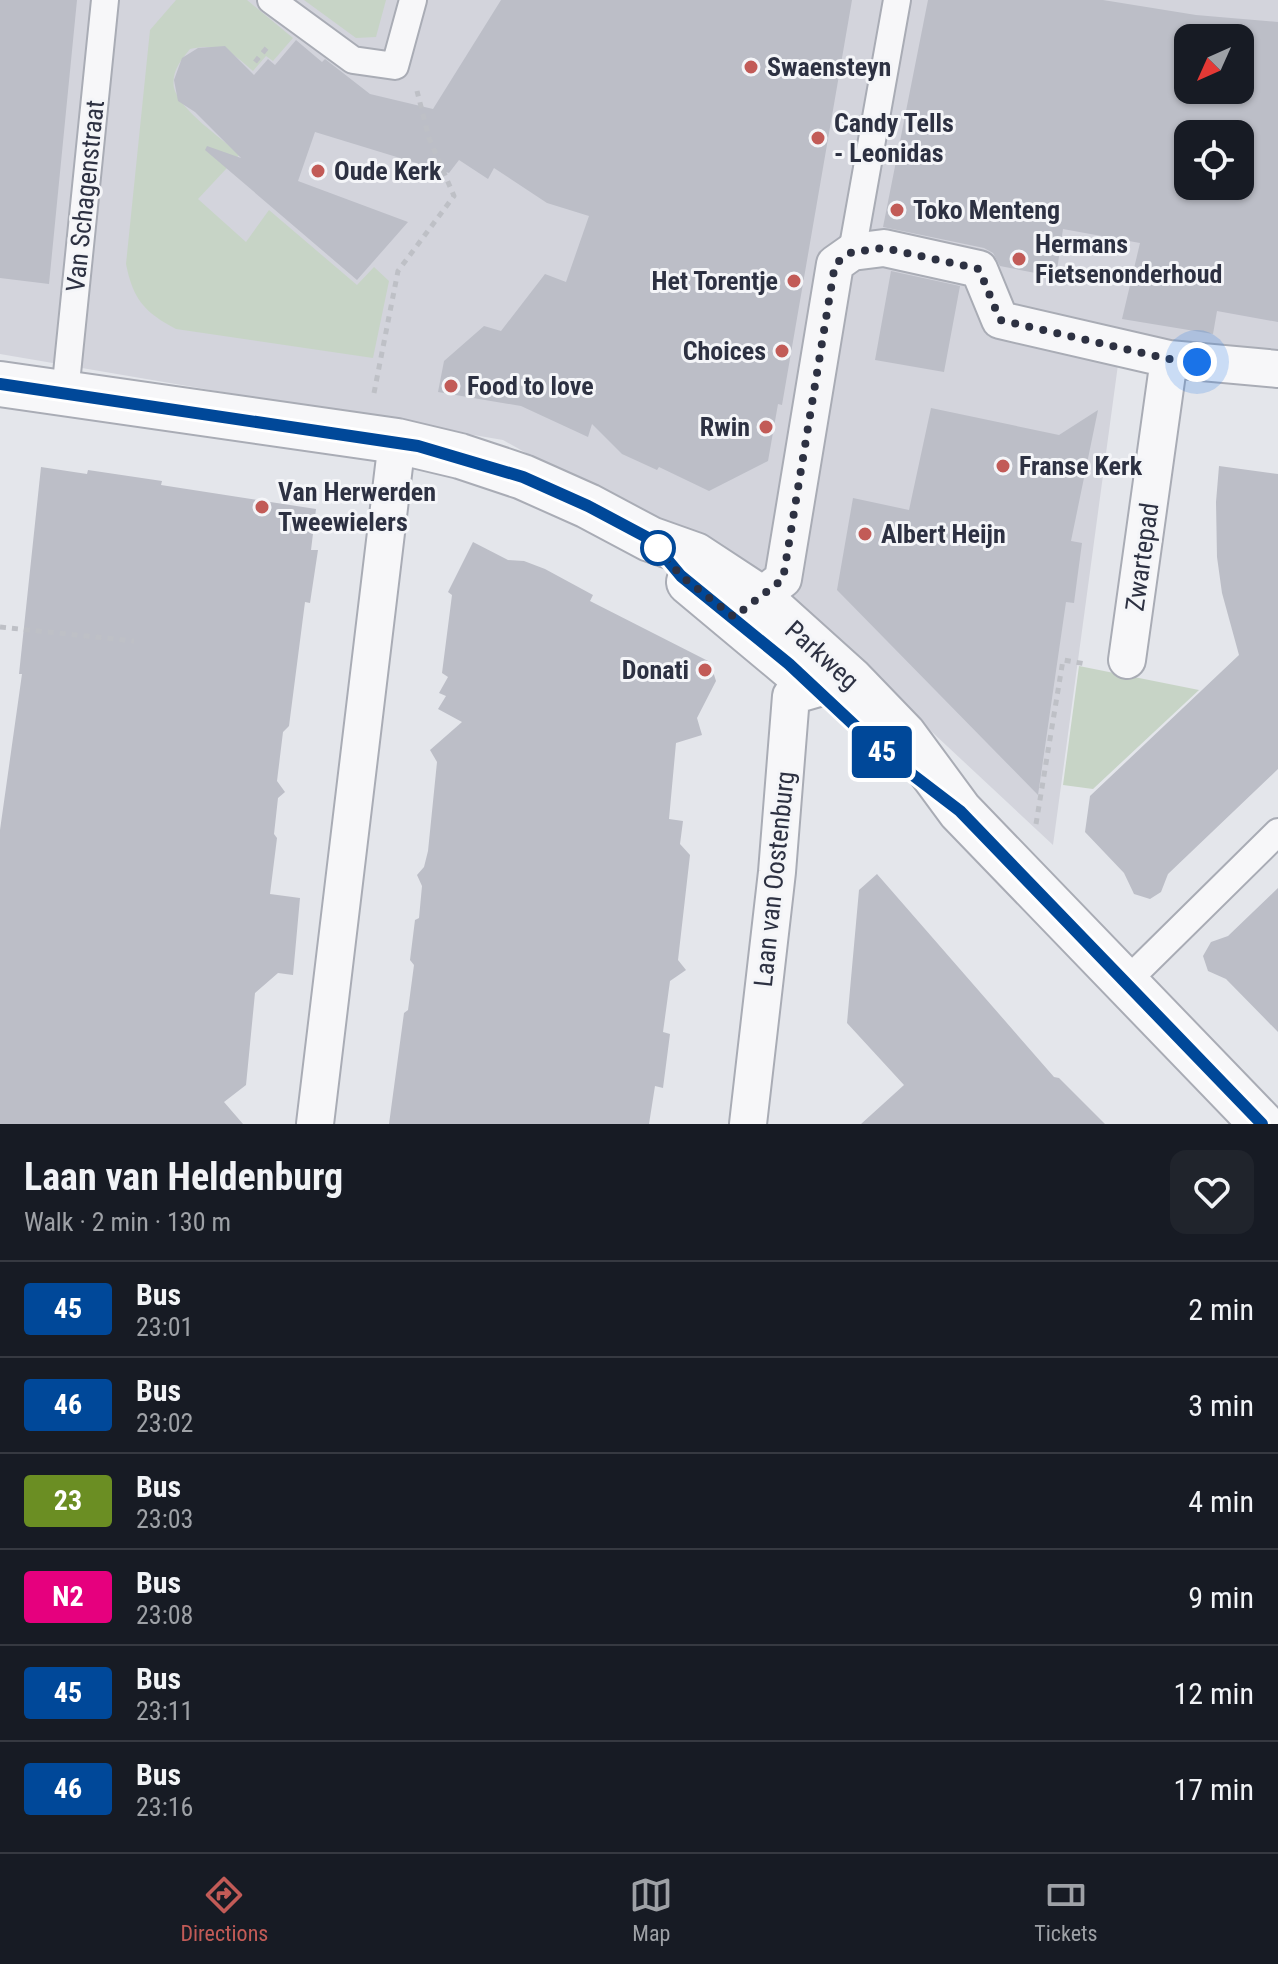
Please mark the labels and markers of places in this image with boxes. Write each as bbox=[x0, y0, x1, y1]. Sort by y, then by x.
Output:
place label: Swaensteyn bbox=[767, 52, 891, 82]
marker: Swaensteyn bbox=[742, 58, 760, 76]
place label: Candy Tells - Leonidas bbox=[834, 108, 954, 168]
marker: Candy Tells - Leonidas bbox=[809, 129, 827, 147]
place label: Oude Kerk bbox=[334, 156, 442, 186]
marker: Oude Kerk bbox=[309, 162, 327, 180]
place label: Toko Menteng bbox=[913, 195, 1060, 225]
marker: Toko Menteng bbox=[888, 201, 906, 219]
place label: Hermans Fietsenonderhoud bbox=[1035, 229, 1222, 289]
marker: Hermans Fietsenonderhoud bbox=[1010, 250, 1028, 268]
place label: Het Torentje bbox=[652, 266, 778, 296]
marker: Het Torentje bbox=[785, 272, 803, 290]
place label: Choices bbox=[683, 336, 766, 366]
marker: Choices bbox=[773, 342, 791, 360]
place label: Food to love bbox=[467, 371, 594, 401]
marker: Food to love bbox=[442, 377, 460, 395]
place label: Rwin bbox=[700, 412, 750, 442]
marker: Rwin bbox=[757, 418, 775, 436]
place label: Franse Kerk bbox=[1019, 451, 1143, 481]
marker: Franse Kerk bbox=[994, 457, 1012, 475]
place label: Van Herwerden Tweewielers bbox=[278, 477, 436, 537]
marker: Van Herwerden Tweewielers bbox=[253, 498, 271, 516]
place label: Albert Heijn bbox=[881, 519, 1006, 549]
marker: Albert Heijn bbox=[856, 525, 874, 543]
unlabelled marker bbox=[641, 531, 675, 565]
place label: Donati bbox=[622, 655, 689, 685]
marker: Donati bbox=[696, 661, 714, 679]

